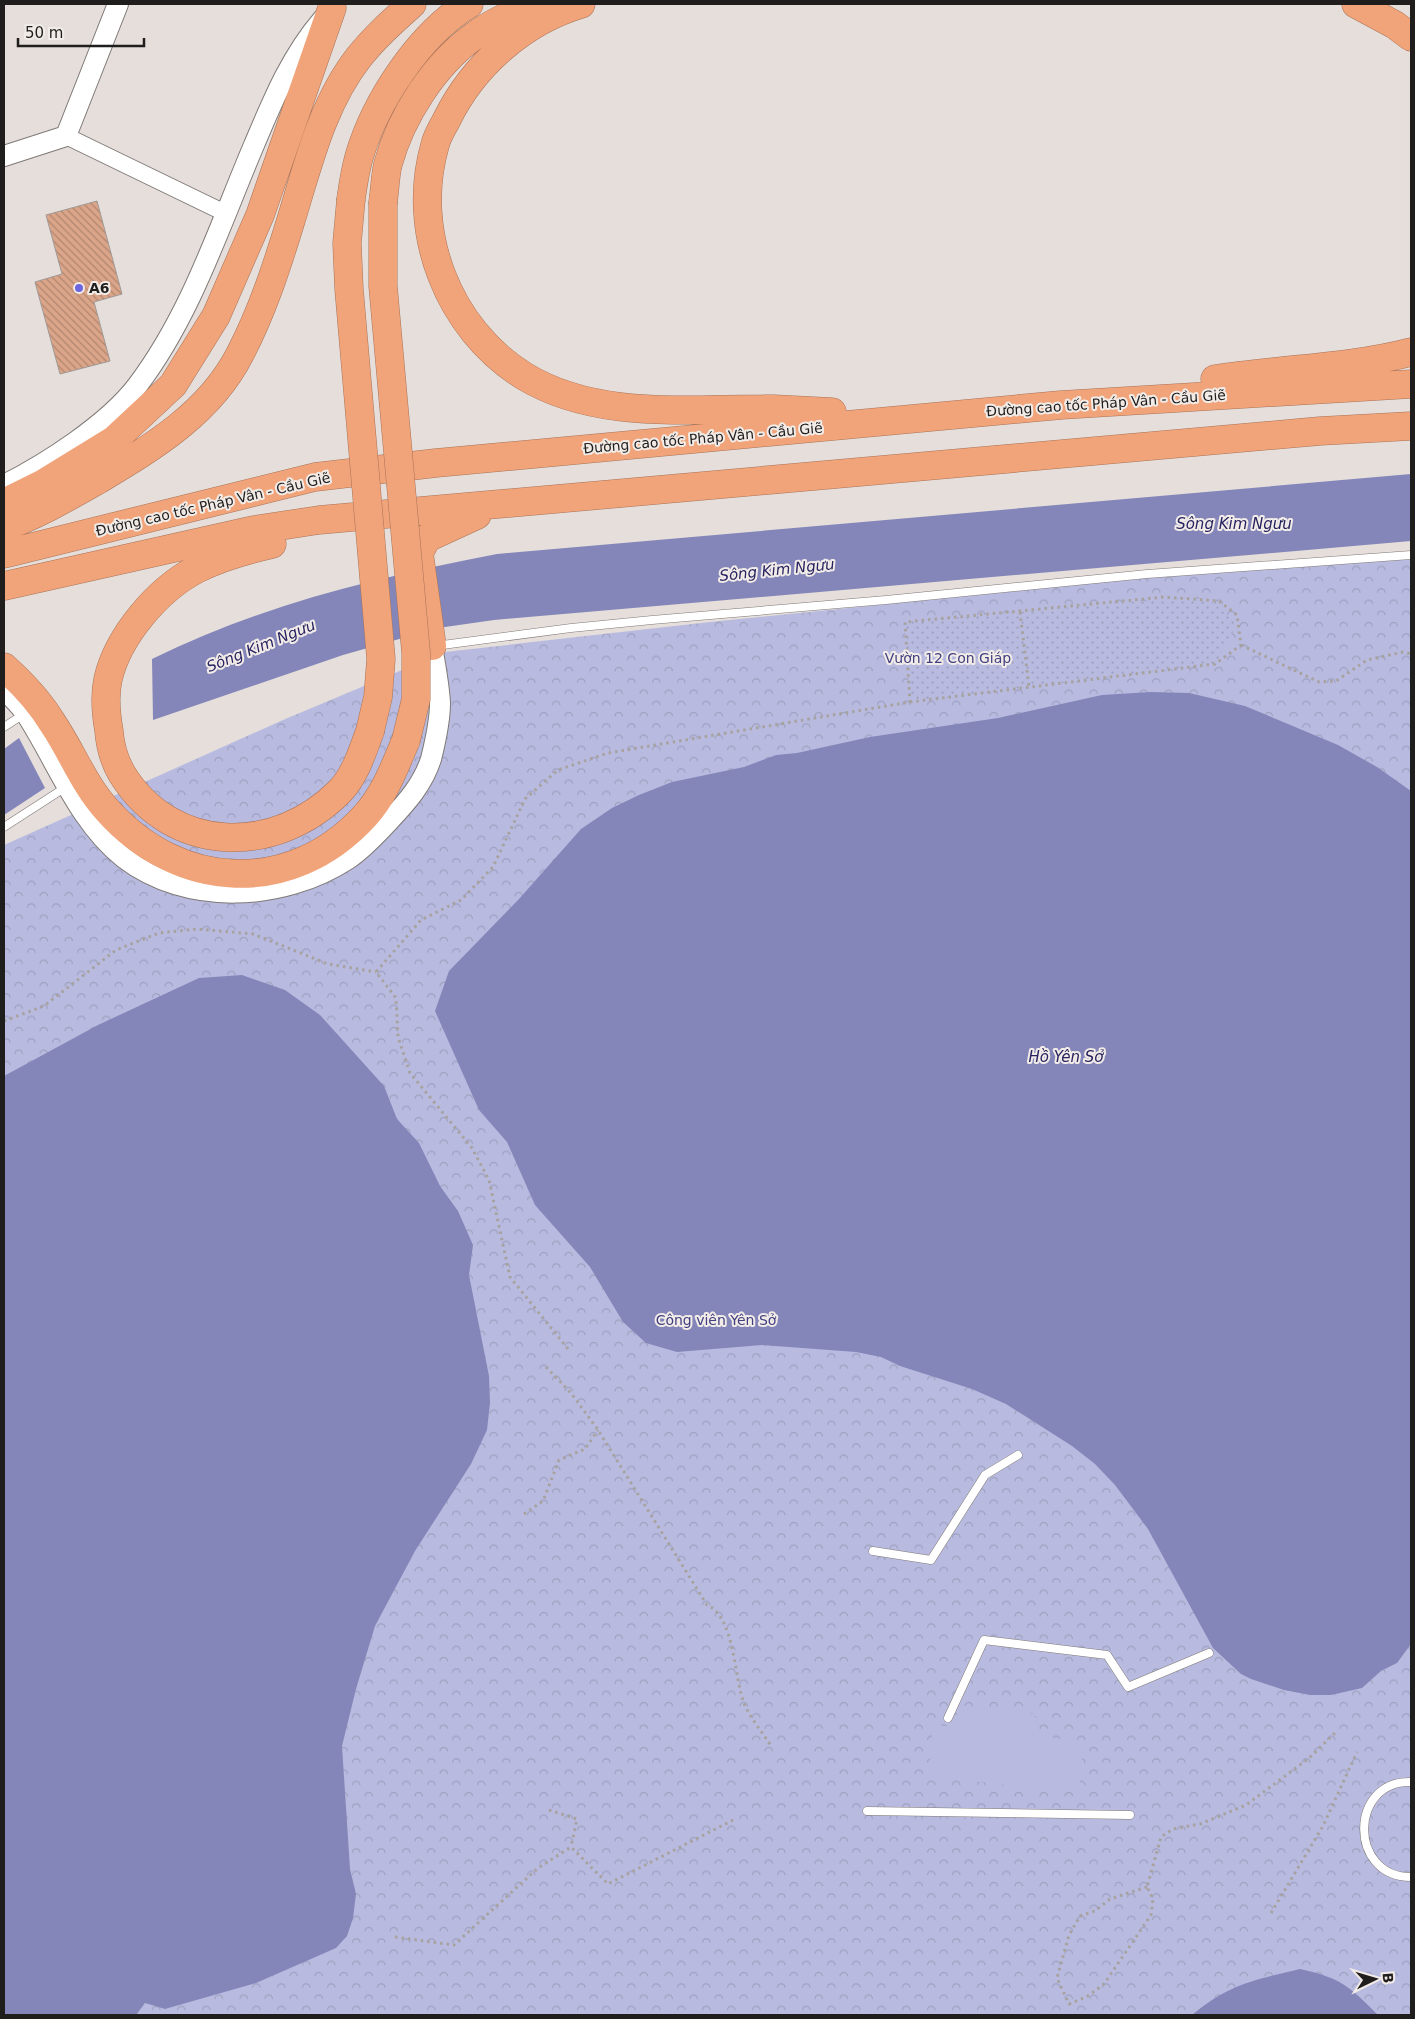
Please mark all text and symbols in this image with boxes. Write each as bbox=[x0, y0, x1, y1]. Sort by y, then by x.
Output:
scale bar bbox=[18, 15, 144, 47]
text: 50 m bbox=[25, 24, 63, 42]
place label: A6 bbox=[89, 280, 110, 296]
marker: A6 bbox=[73, 282, 85, 294]
street label: Đường cao tốc Pháp Vân - Cầu Giẽ bbox=[986, 387, 1226, 419]
street label: Đường cao tốc Pháp Vân - Cầu Giẽ bbox=[583, 420, 823, 456]
street label: Đường cao tốc Pháp Vân - Cầu Giẽ bbox=[94, 469, 332, 539]
water label: Sông Kim Ngưu bbox=[1176, 515, 1292, 533]
water label: Sông Kim Ngưu bbox=[719, 555, 835, 585]
water label: Sông Kim Ngưu bbox=[204, 616, 318, 676]
park label: Vườn 12 Con Giáp bbox=[885, 650, 1011, 666]
water label: Hồ Yên Sở bbox=[1029, 1048, 1104, 1066]
park label: Công viên Yên Sở bbox=[656, 1312, 777, 1328]
north arrow bbox=[1350, 1954, 1400, 2004]
text: B bbox=[1380, 1972, 1396, 1984]

